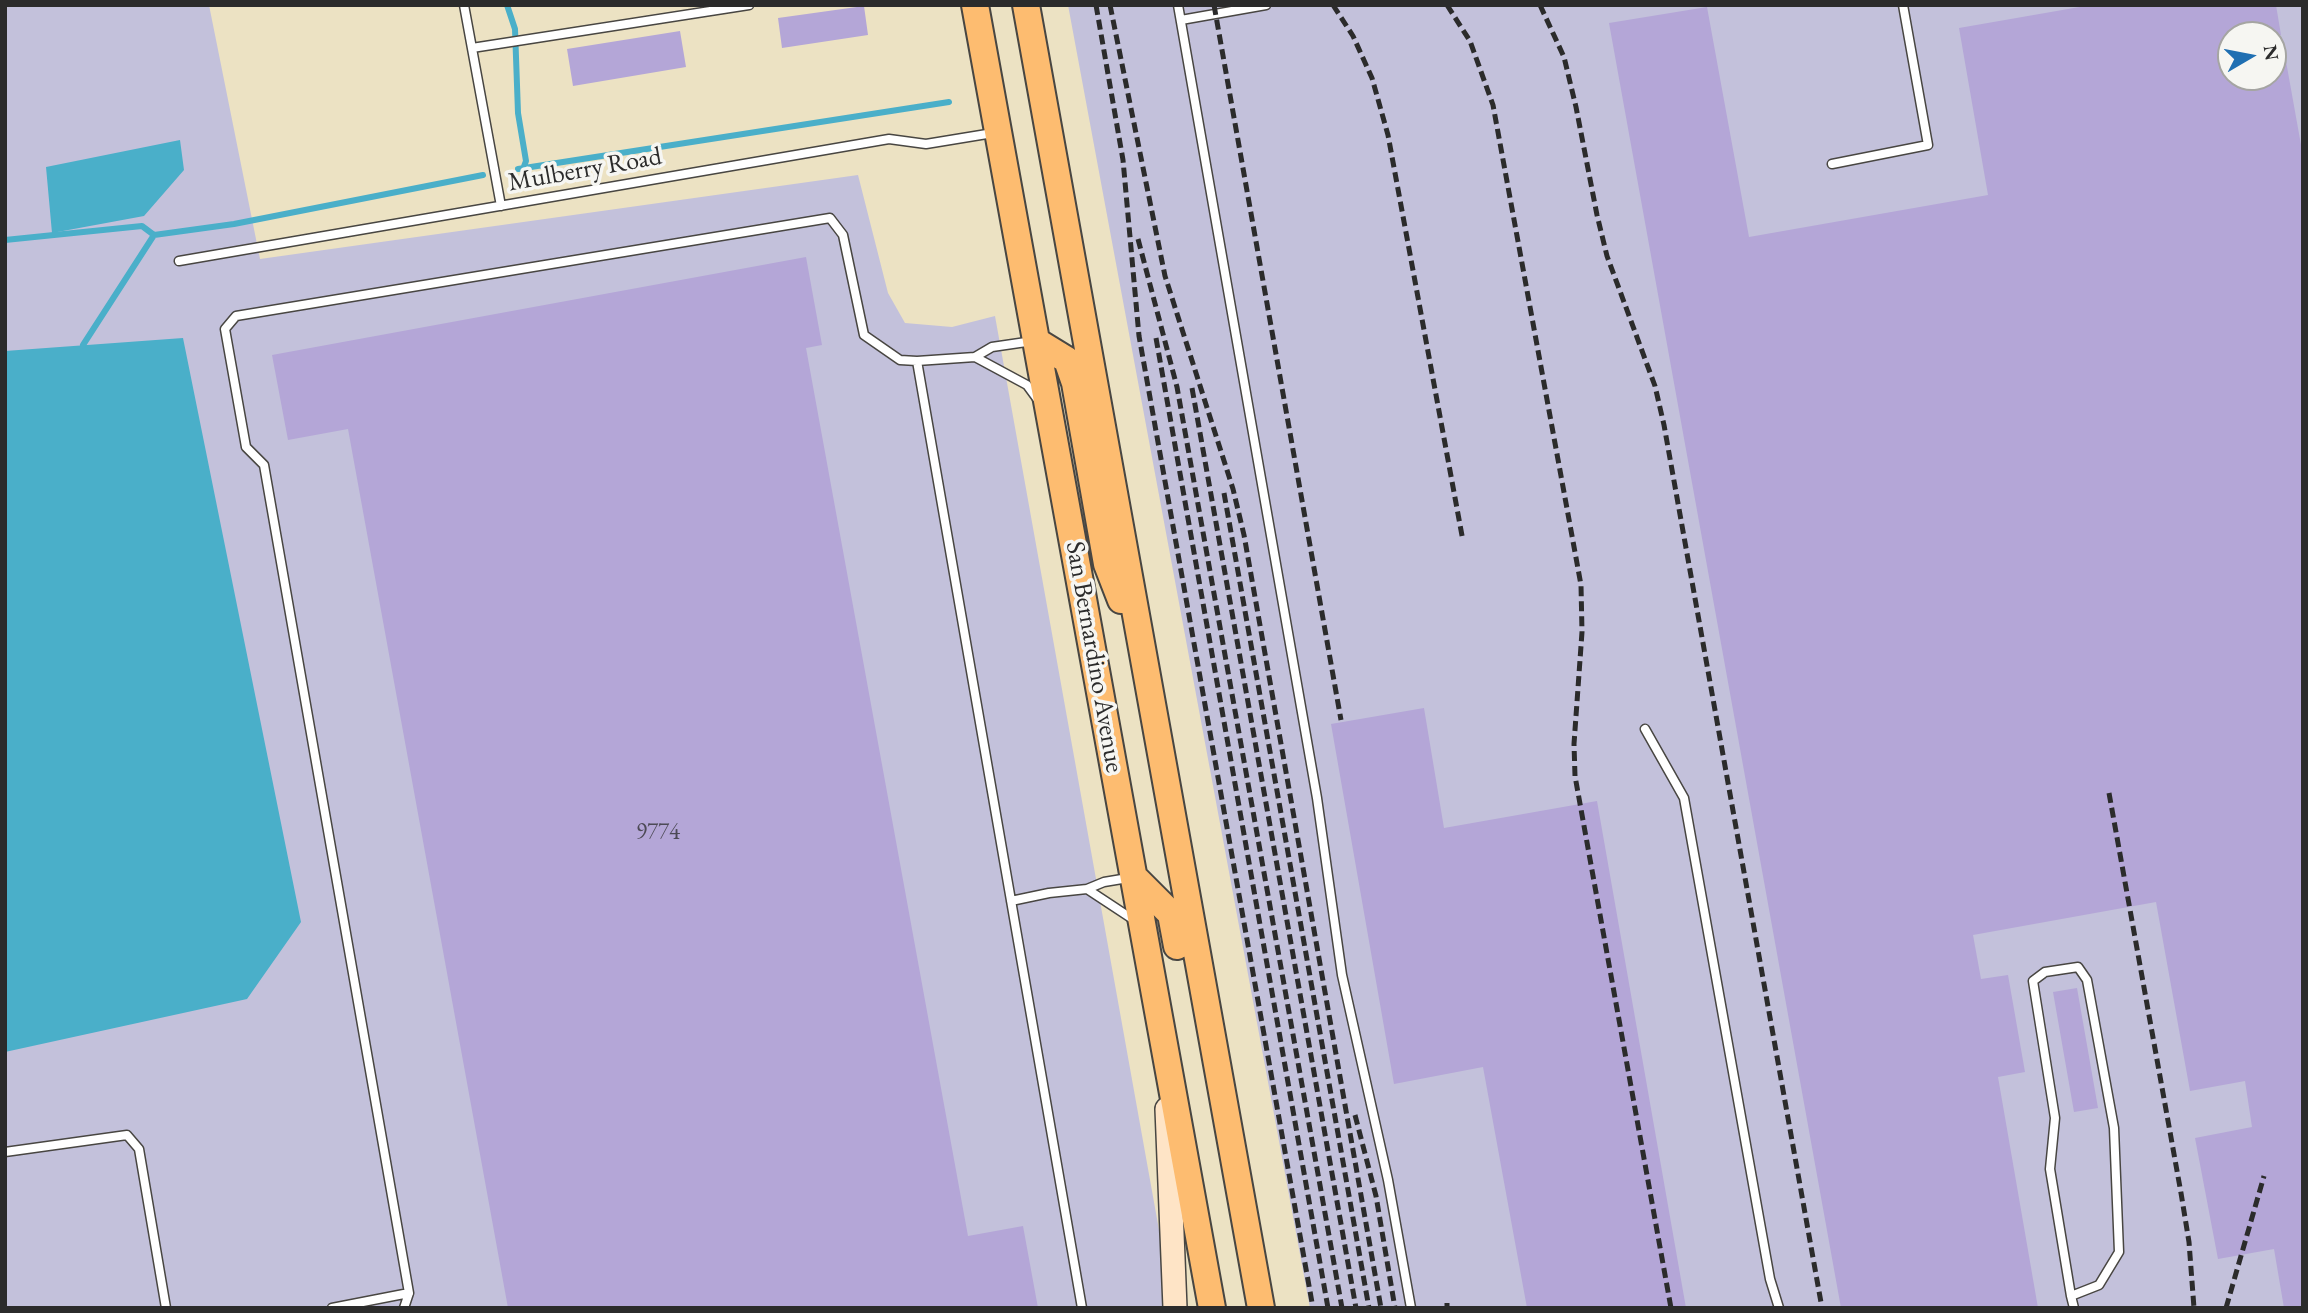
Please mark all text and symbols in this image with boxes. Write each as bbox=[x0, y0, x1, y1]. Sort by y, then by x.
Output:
north arrow bbox=[2217, 21, 2287, 91]
text: N bbox=[2258, 43, 2285, 62]
street label: Mulberry Road bbox=[506, 141, 664, 199]
street label: San Bernardino Avenue bbox=[1058, 539, 1130, 775]
house number: 9774 bbox=[636, 819, 680, 847]

